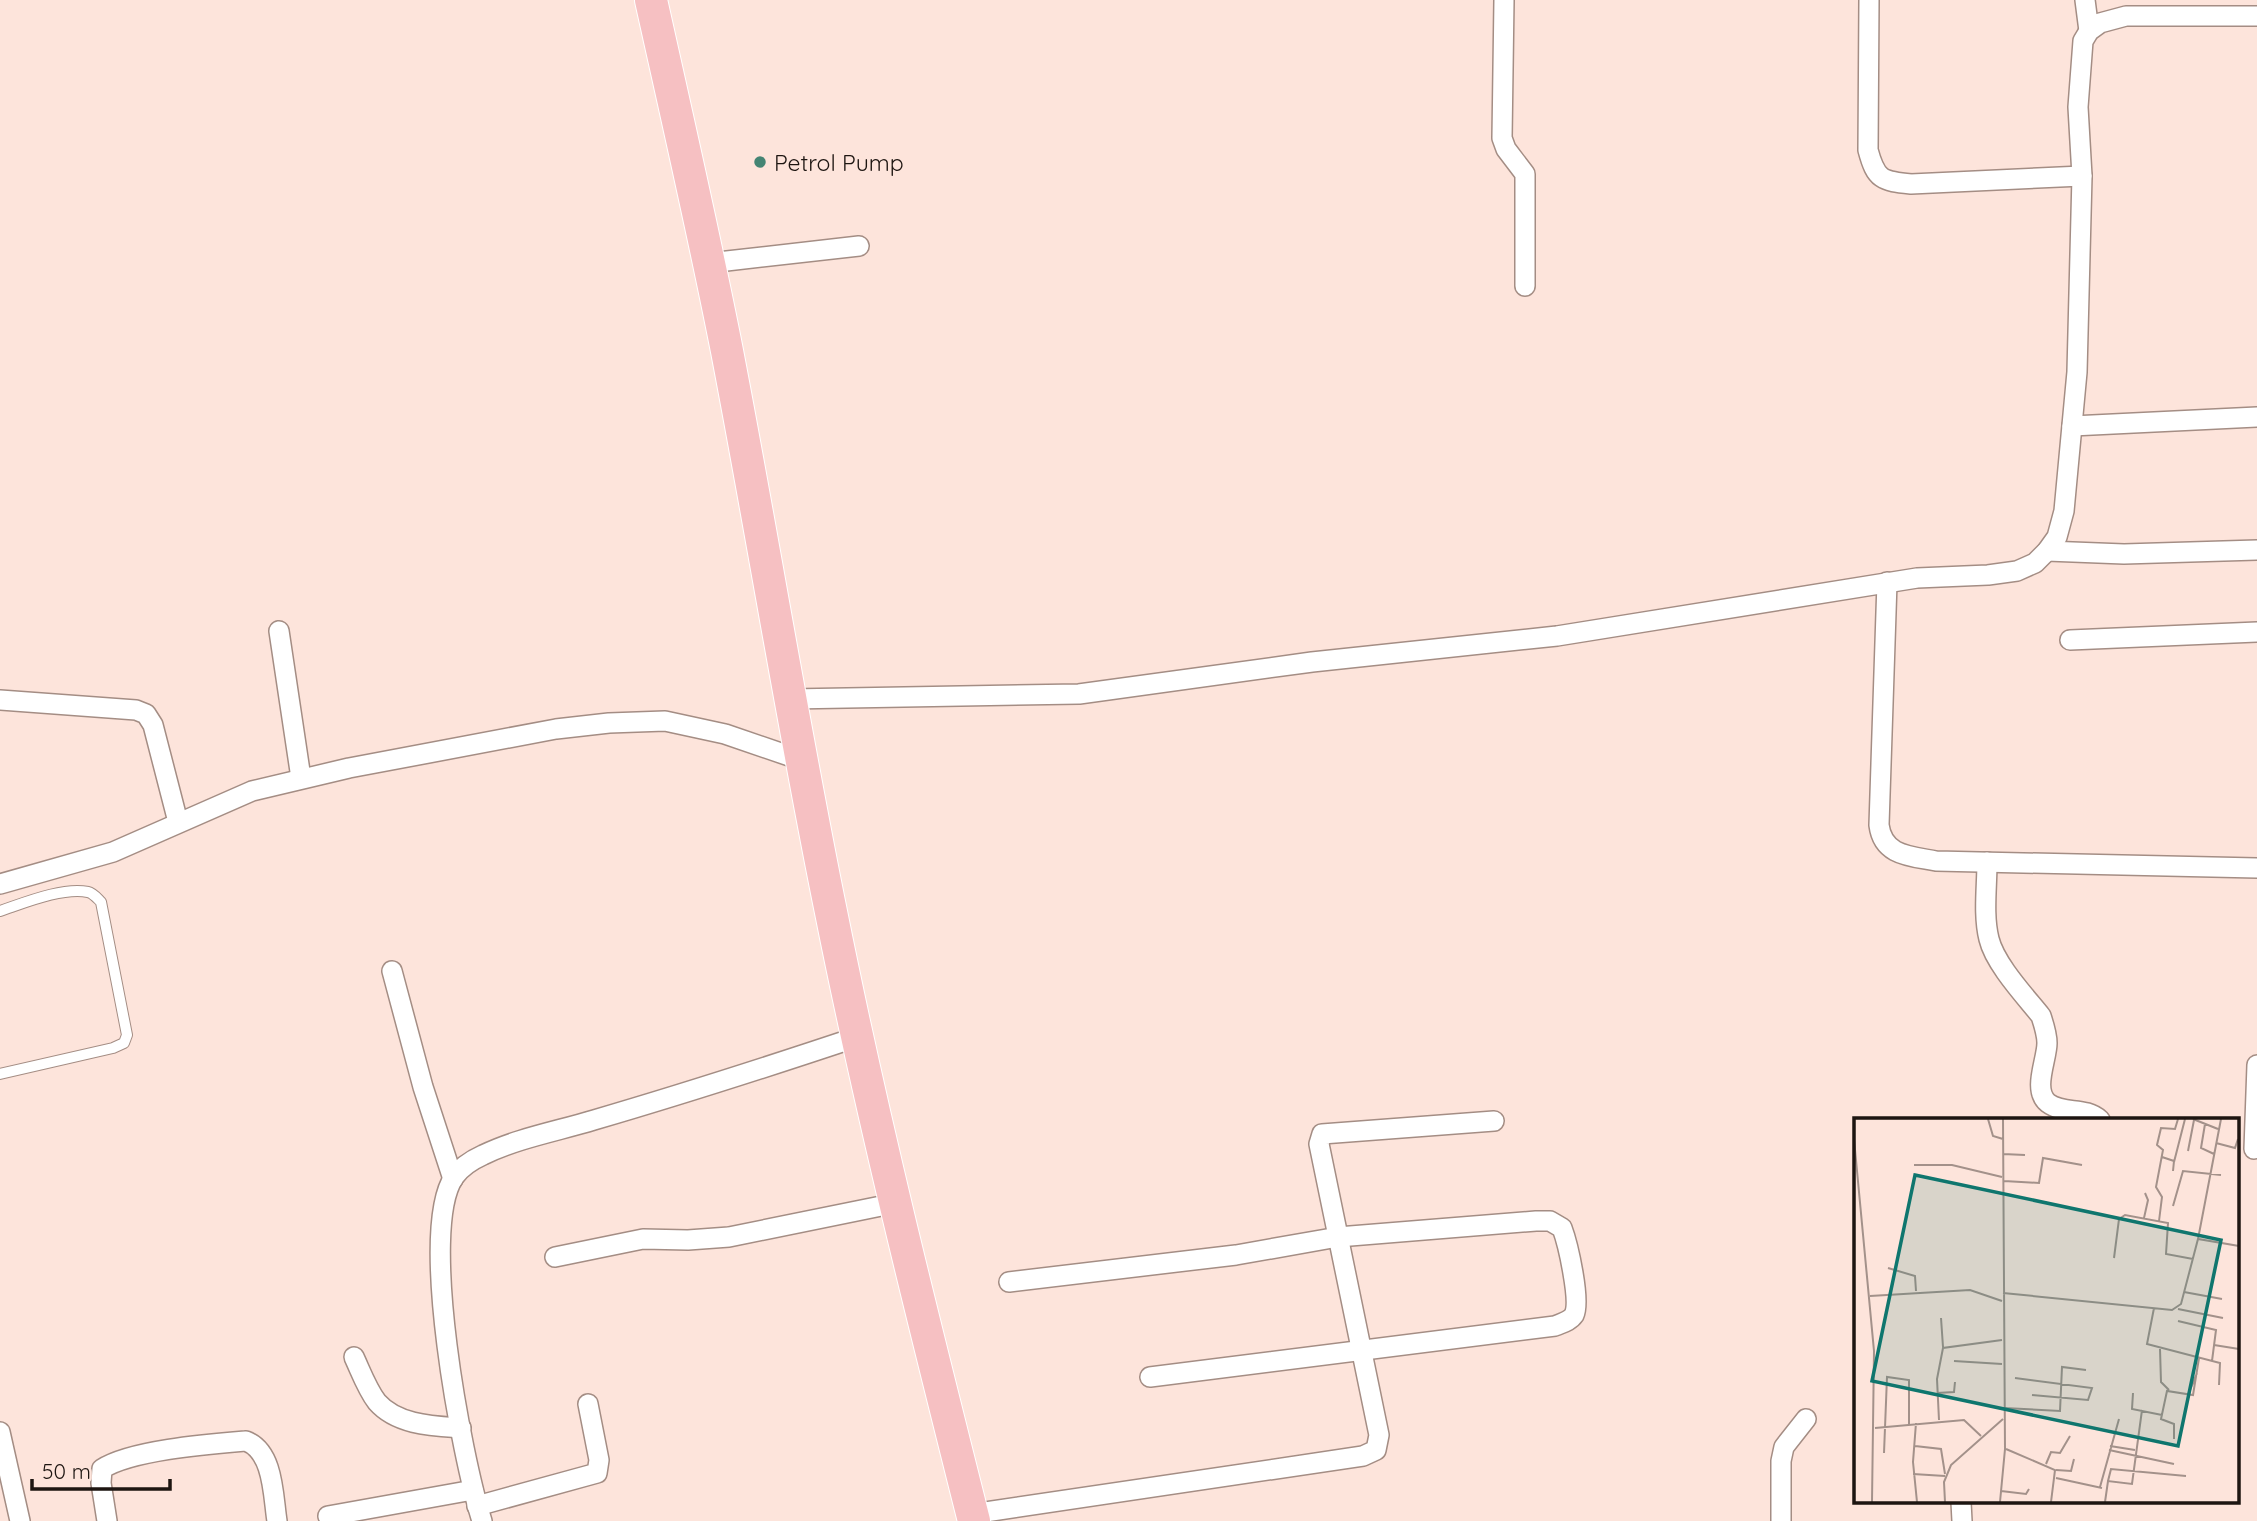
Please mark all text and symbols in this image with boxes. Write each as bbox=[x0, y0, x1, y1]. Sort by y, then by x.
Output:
place label: Petrol Pump bbox=[774, 148, 904, 177]
marker: Petrol Pump bbox=[752, 154, 768, 170]
inset map bbox=[1854, 1118, 2240, 1504]
scale bar bbox=[32, 1448, 170, 1492]
text: 50 m bbox=[42, 1458, 91, 1484]

